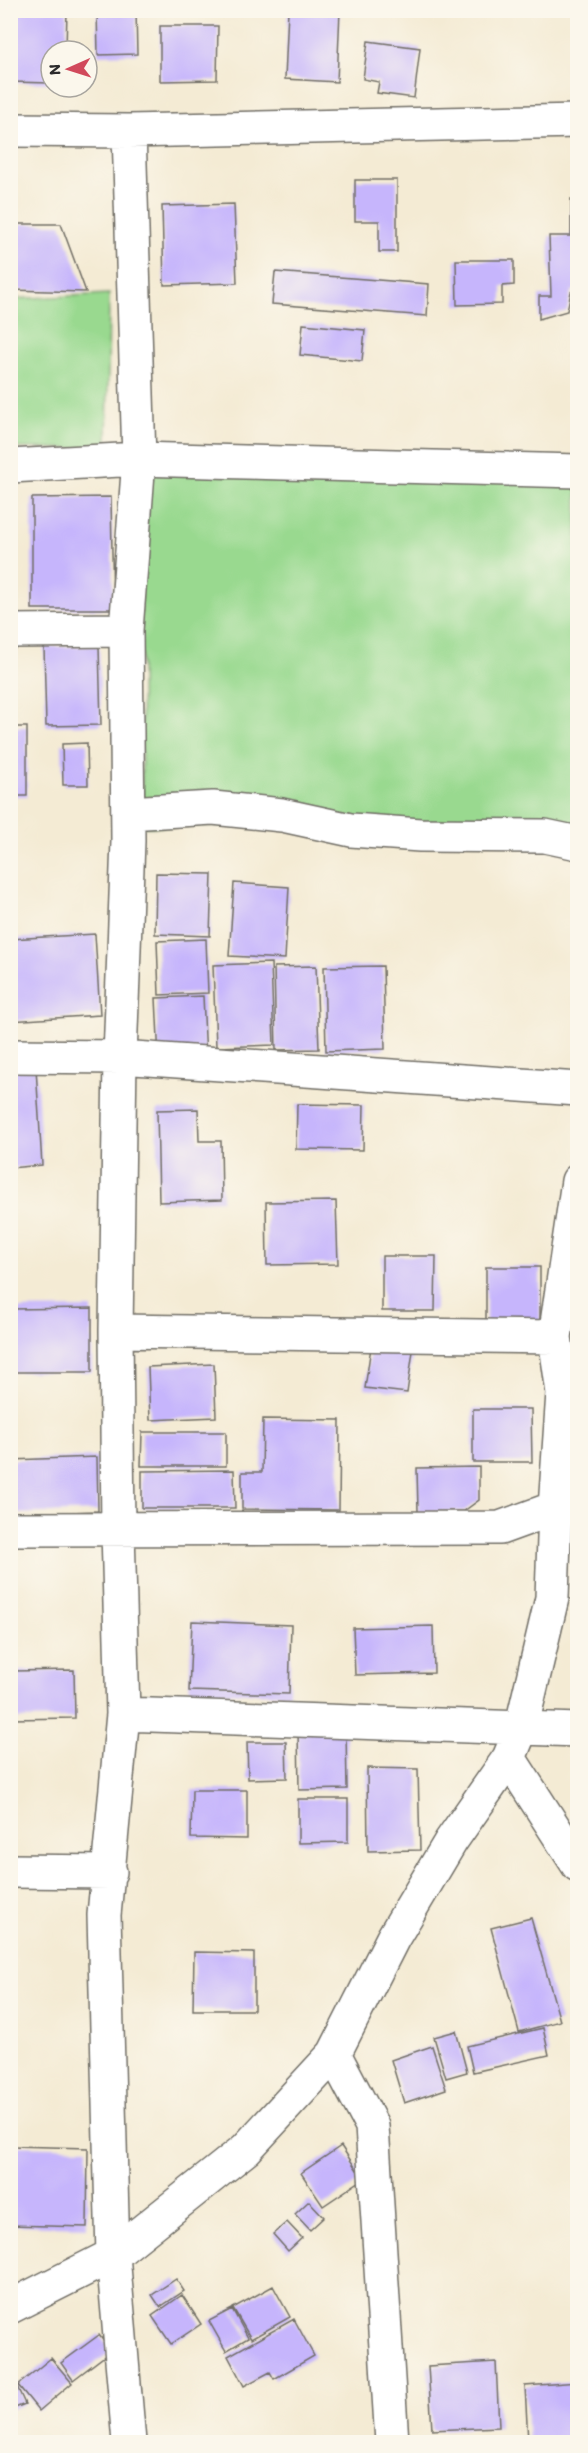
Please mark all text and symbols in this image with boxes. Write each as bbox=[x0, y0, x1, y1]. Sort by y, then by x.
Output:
north arrow bbox=[39, 39, 99, 99]
text: N bbox=[45, 64, 64, 76]

